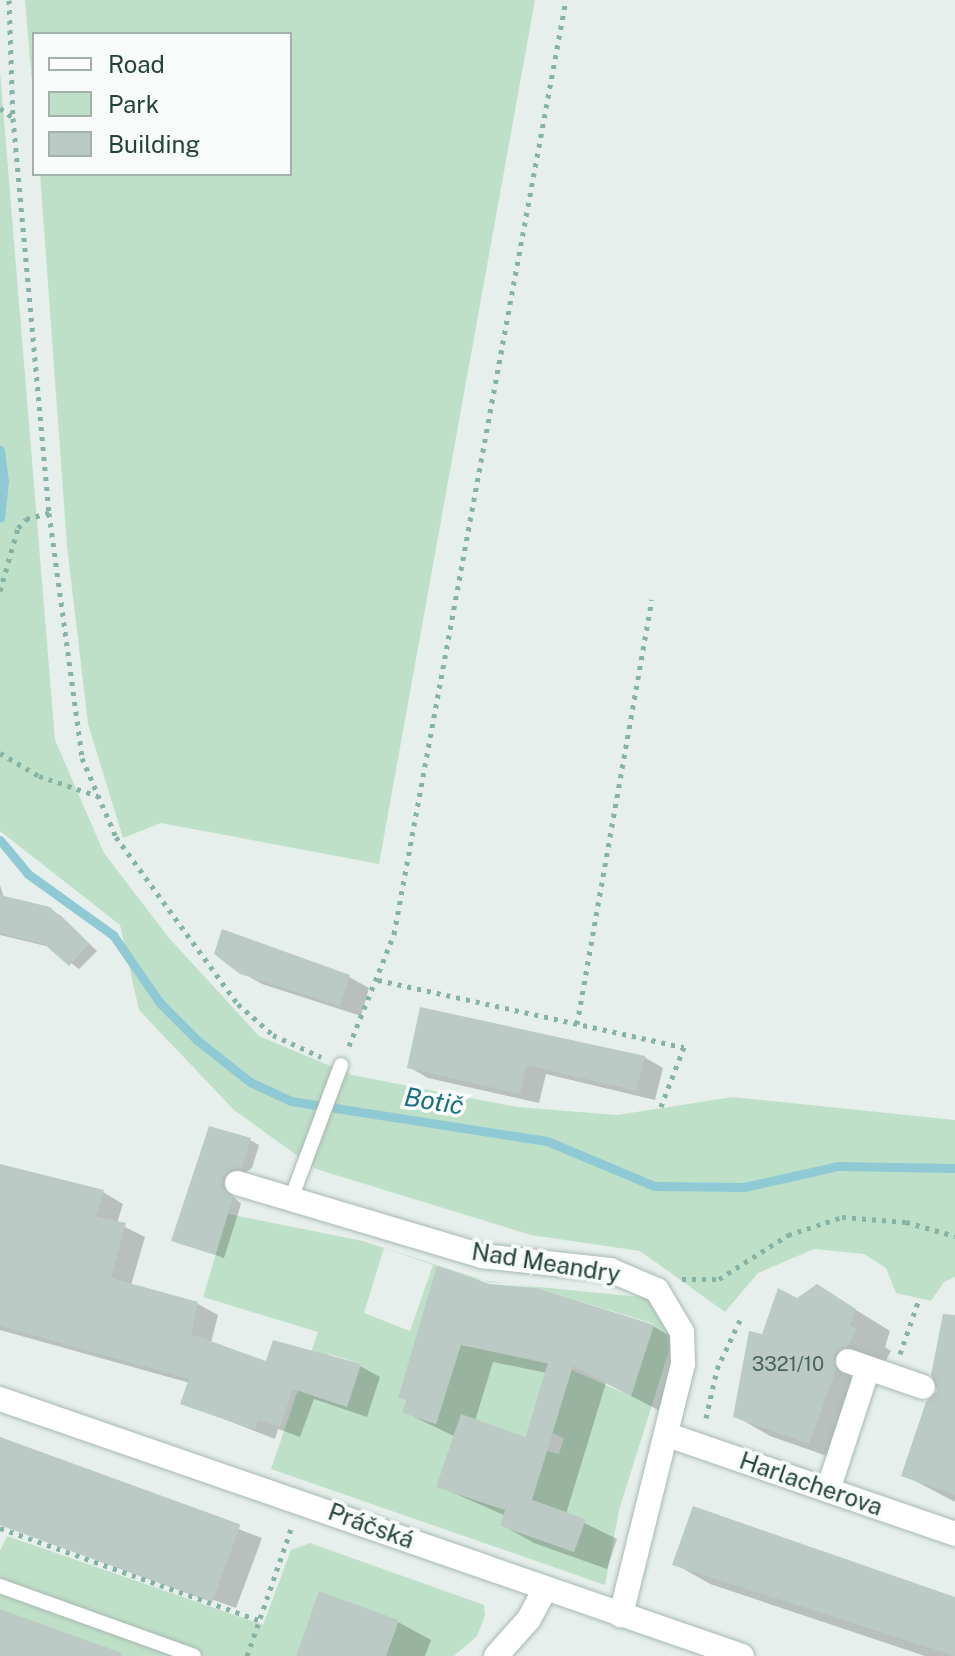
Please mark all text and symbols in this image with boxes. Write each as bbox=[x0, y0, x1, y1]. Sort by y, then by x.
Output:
legend bbox=[32, 32, 292, 176]
text: Road bbox=[108, 50, 165, 78]
text: Park bbox=[108, 90, 159, 118]
text: Building bbox=[108, 130, 200, 158]
water label: Botič bbox=[402, 1081, 466, 1121]
street label: Nad Meandry bbox=[470, 1237, 622, 1289]
house number: 3321/10 bbox=[752, 1352, 824, 1376]
street label: Harlacherova bbox=[736, 1446, 886, 1522]
street label: Práčská bbox=[324, 1497, 418, 1555]

